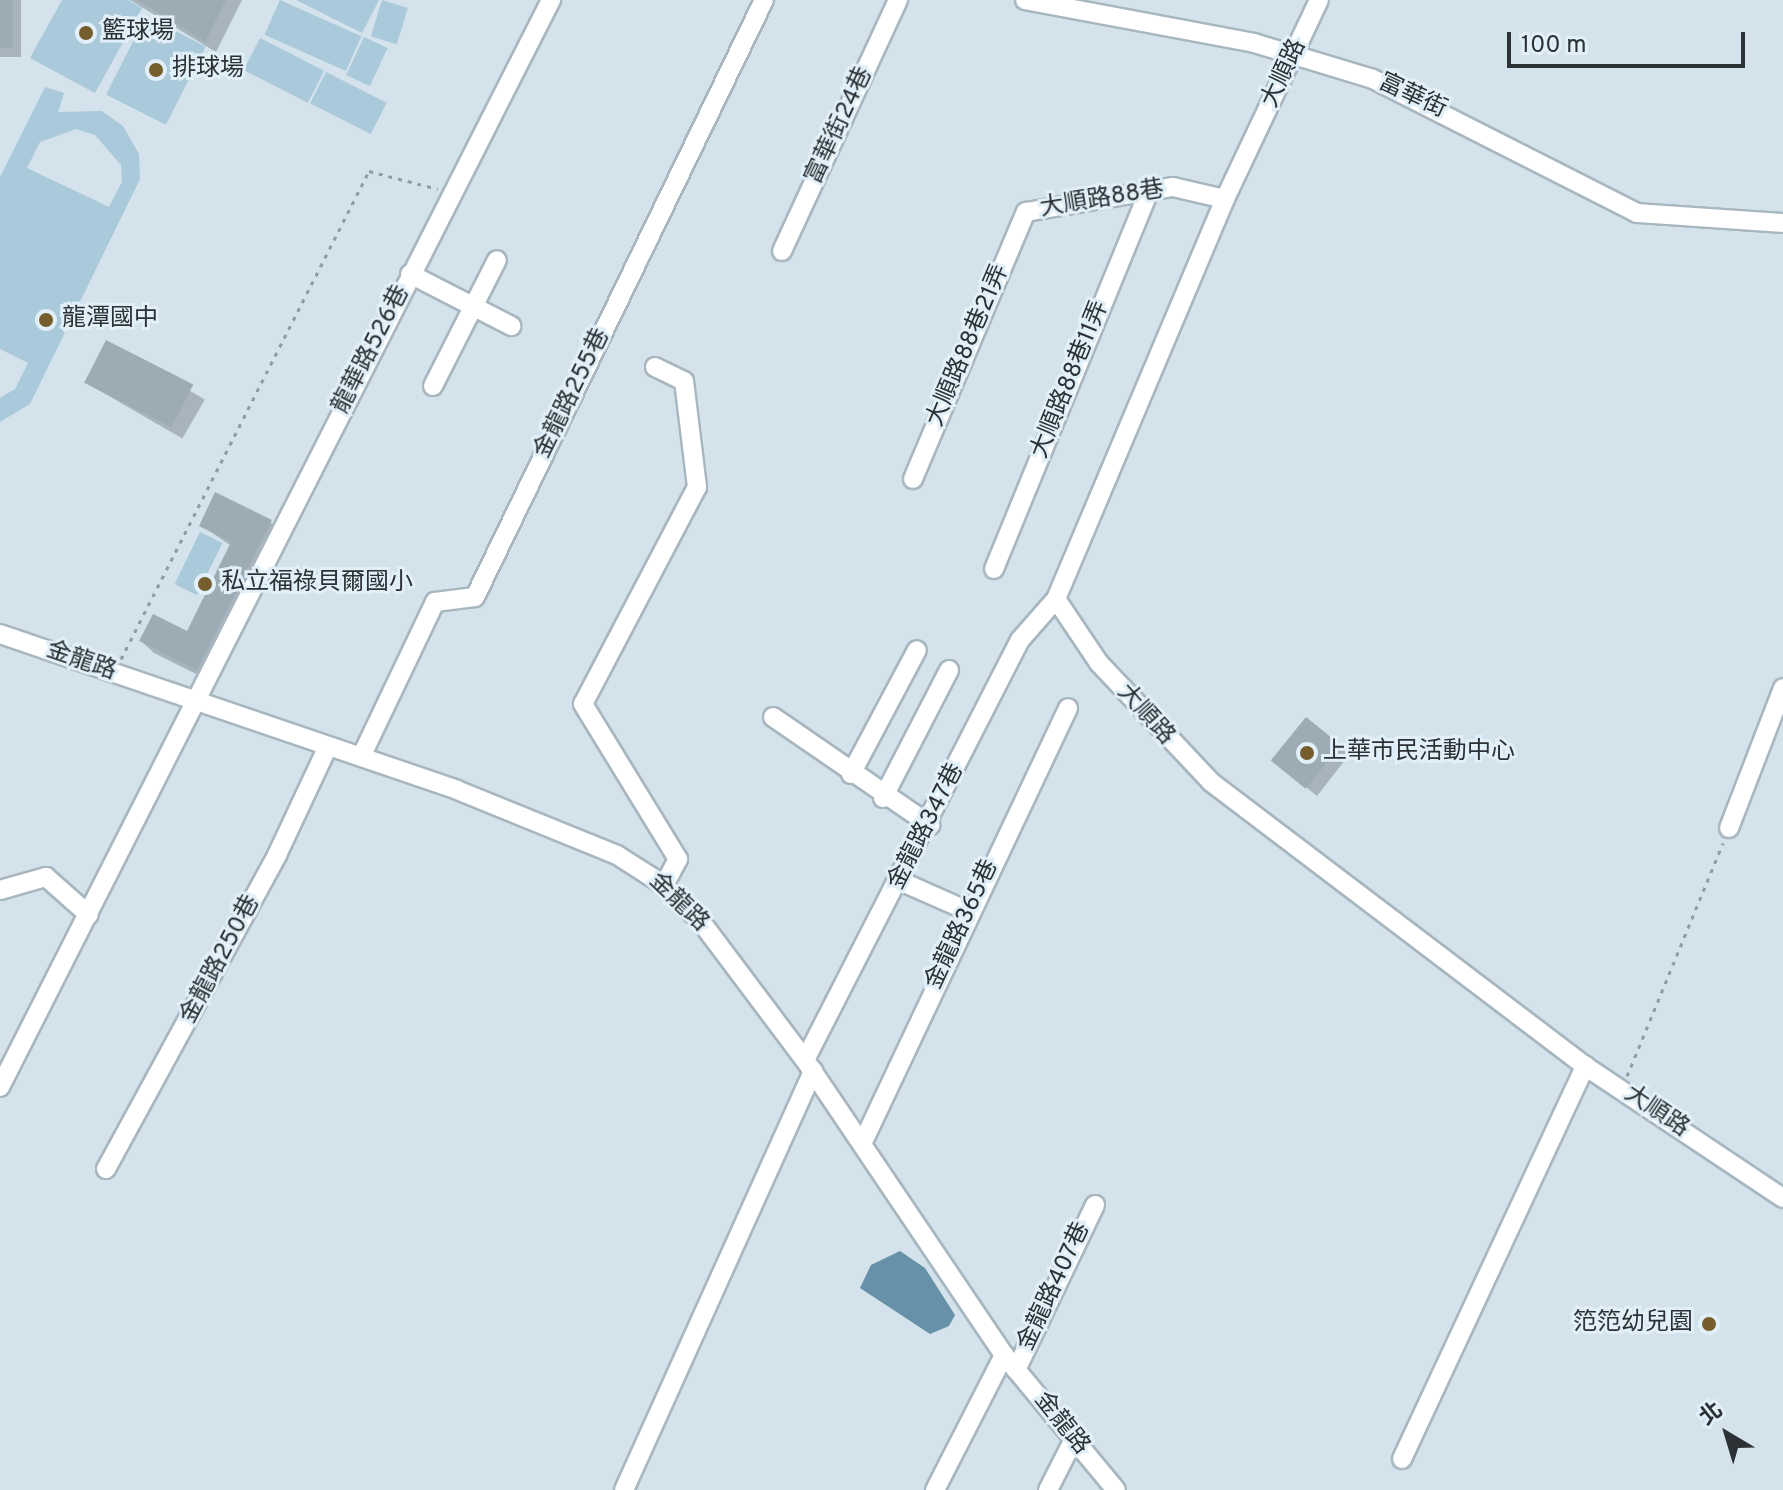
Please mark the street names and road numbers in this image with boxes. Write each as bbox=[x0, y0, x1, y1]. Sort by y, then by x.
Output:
street label: 大順路 bbox=[1257, 35, 1313, 113]
street label: 富華街24巷 bbox=[800, 63, 880, 189]
street label: 富華街 bbox=[1373, 69, 1451, 125]
street label: 大順路88巷 bbox=[1038, 176, 1166, 224]
street label: 大順路88巷21弄 bbox=[922, 261, 1016, 431]
street label: 龍華路526巷 bbox=[327, 281, 417, 419]
street label: 大順路88巷11弄 bbox=[1026, 297, 1116, 463]
street label: 金龍路255巷 bbox=[529, 325, 617, 463]
street label: 金龍路 bbox=[42, 637, 120, 687]
street label: 大順路 bbox=[1110, 679, 1180, 751]
street label: 金龍路347巷 bbox=[883, 759, 971, 895]
street label: 金龍路365巷 bbox=[920, 856, 1006, 994]
street label: 金龍路 bbox=[642, 868, 714, 938]
street label: 金龍路250巷 bbox=[175, 891, 267, 1029]
street label: 大順路 bbox=[1618, 1080, 1694, 1144]
street label: 金龍路407巷 bbox=[1013, 1218, 1097, 1356]
street label: 金龍路 bbox=[1027, 1387, 1095, 1461]

